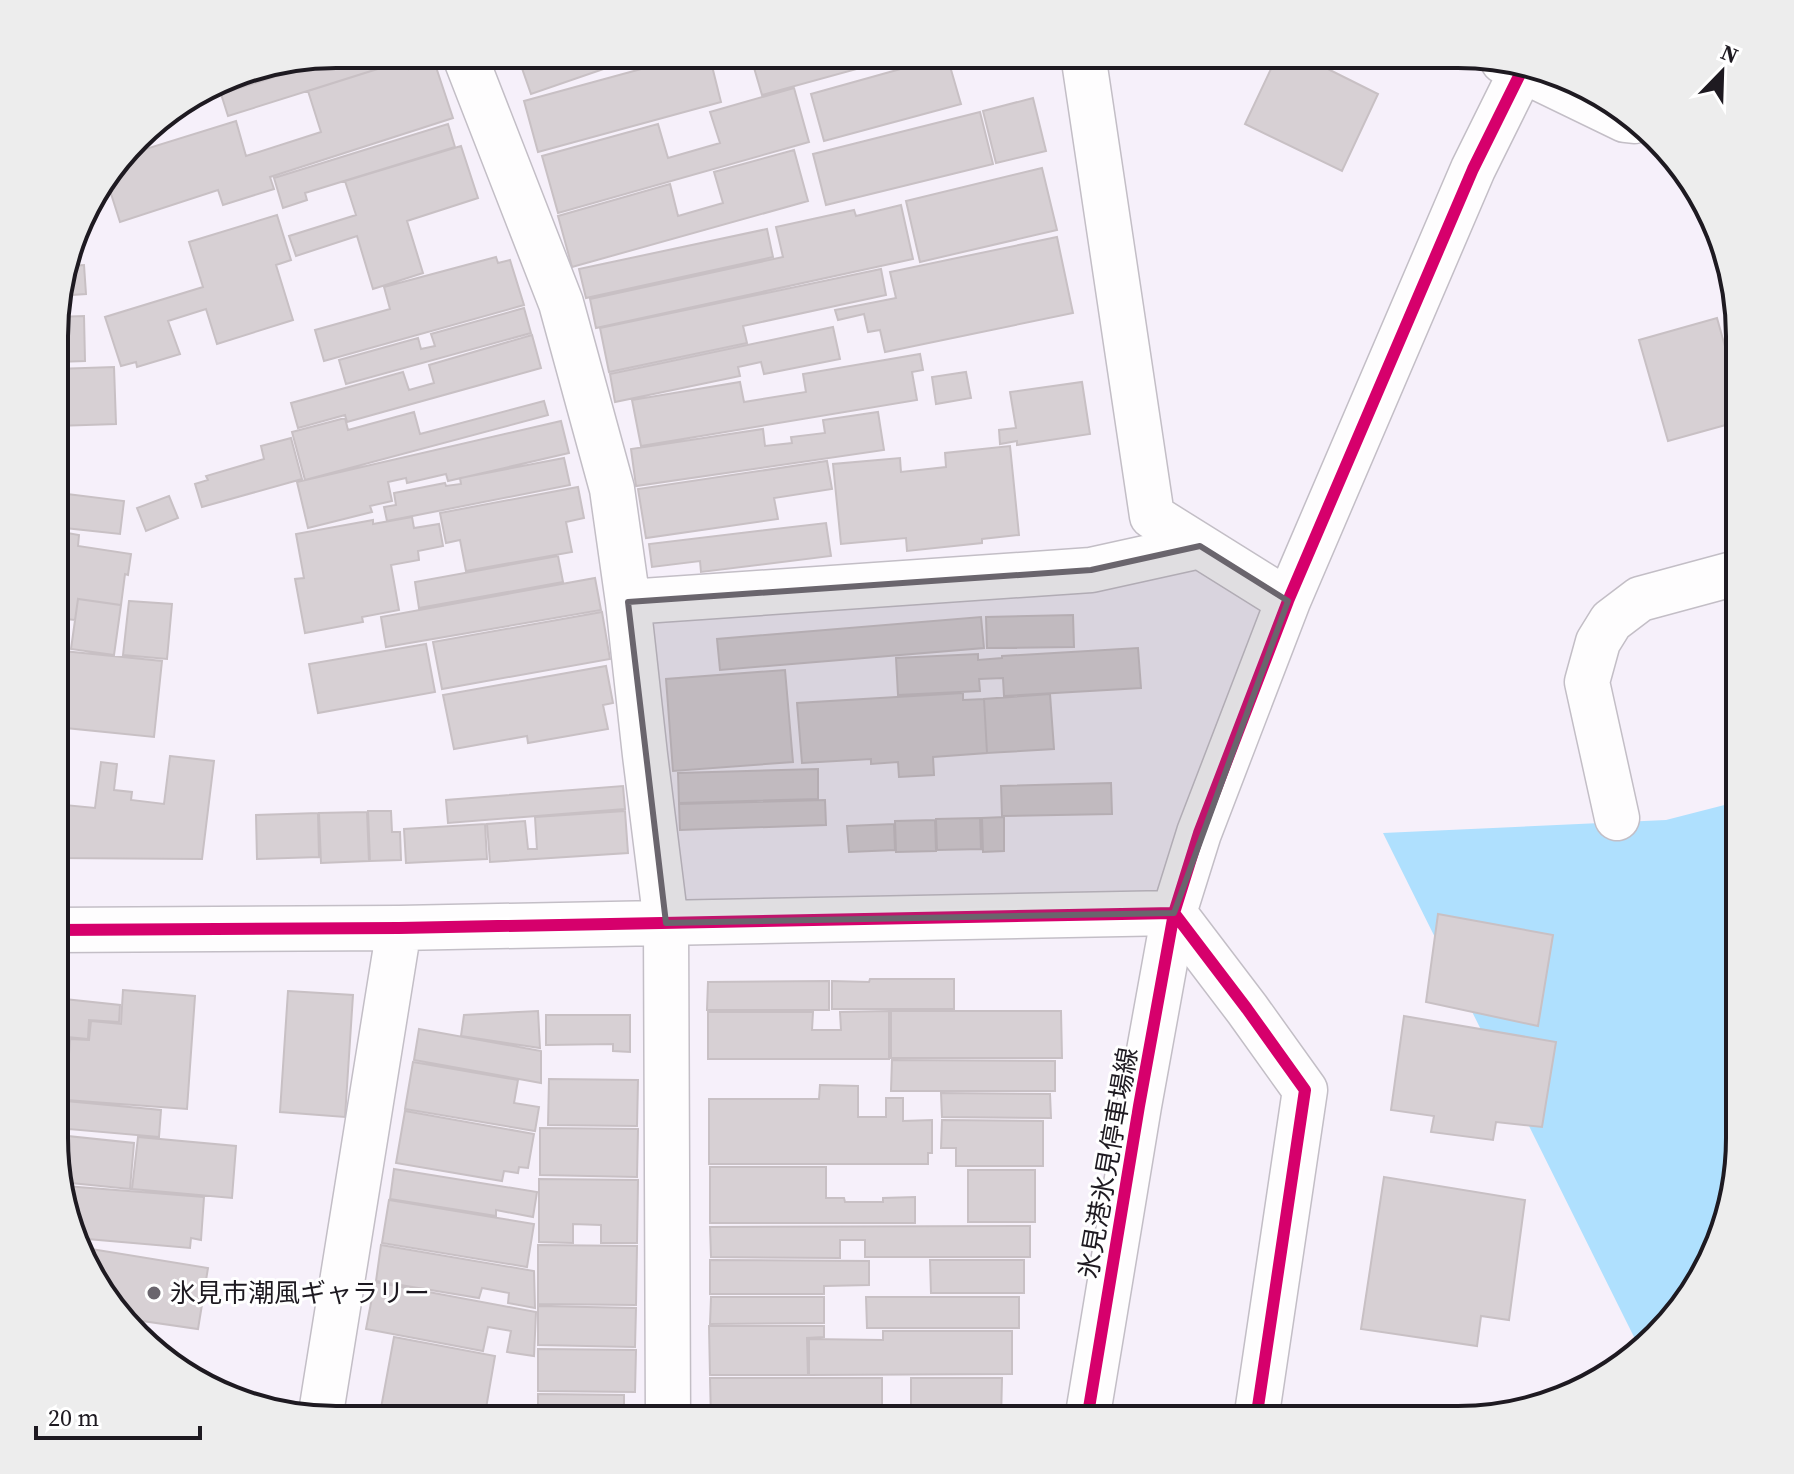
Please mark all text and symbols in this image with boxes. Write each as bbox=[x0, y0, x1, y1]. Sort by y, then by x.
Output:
north arrow bbox=[1682, 32, 1762, 112]
text: N bbox=[1717, 37, 1743, 71]
street label: 氷見港氷見停車場線 bbox=[1070, 1045, 1146, 1281]
place label: 氷見市潮風ギャラリー bbox=[170, 1275, 430, 1311]
marker: 氷見市潮風ギャラリー bbox=[145, 1284, 163, 1302]
scale bar bbox=[36, 1390, 200, 1440]
text: 20 m bbox=[48, 1401, 99, 1434]

